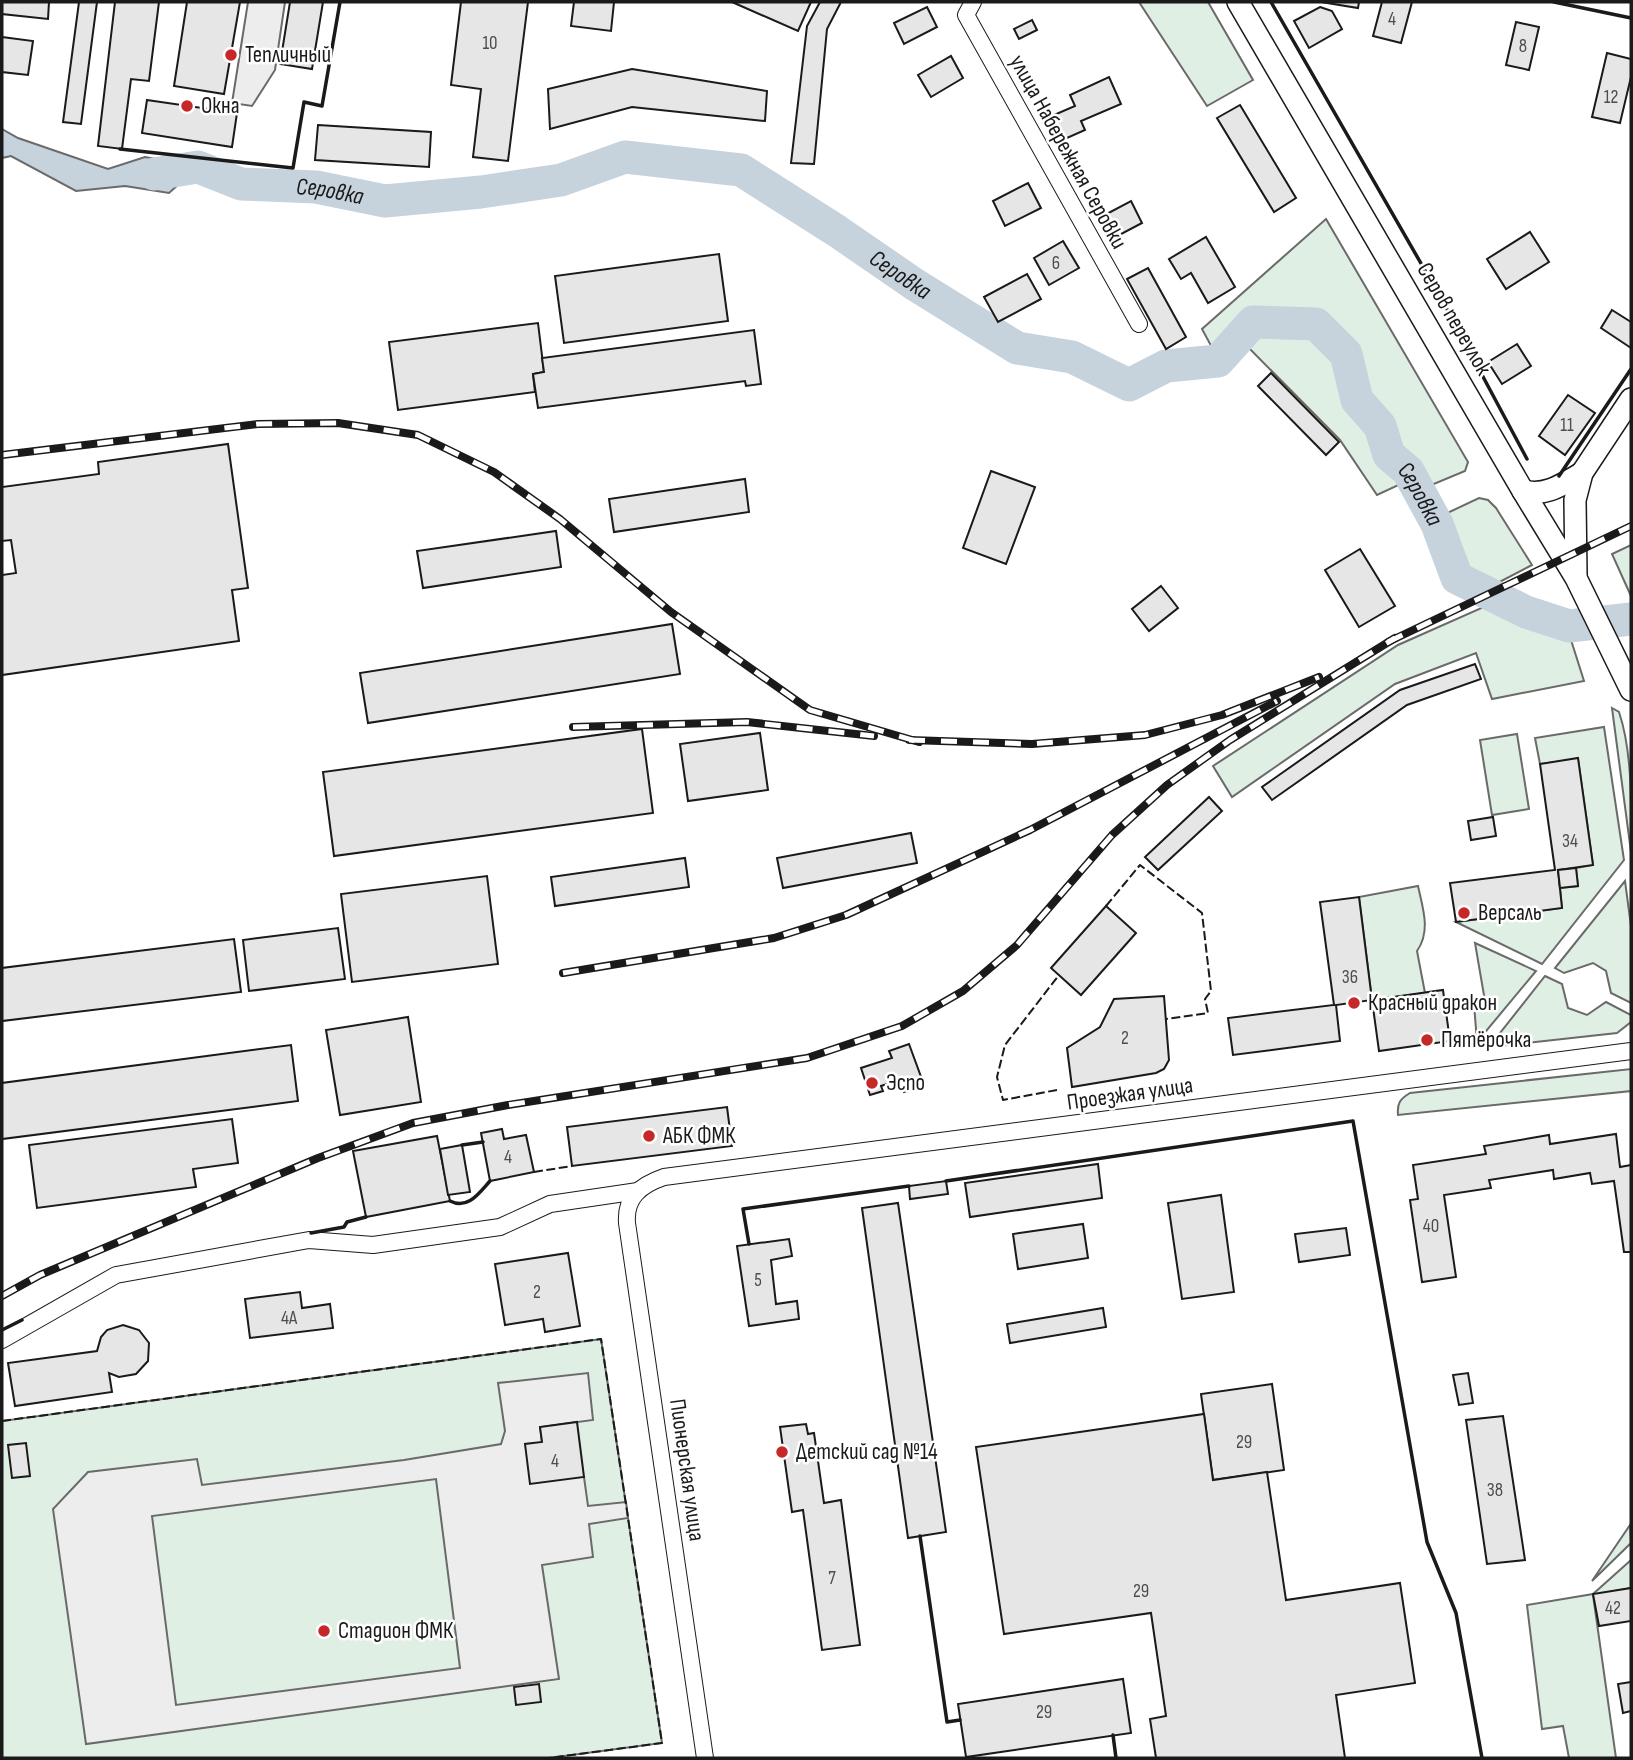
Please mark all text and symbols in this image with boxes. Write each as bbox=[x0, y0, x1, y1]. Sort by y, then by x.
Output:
house number: 4 bbox=[1388, 8, 1396, 31]
house number: 10 bbox=[482, 32, 498, 55]
house number: 8 bbox=[1519, 35, 1527, 58]
place label: Тепличный bbox=[245, 41, 331, 69]
marker: Тепличный bbox=[223, 47, 239, 63]
street label: улица Набережная Серовки bbox=[1003, 50, 1133, 254]
house number: 12 bbox=[1604, 86, 1618, 109]
place label: Окна bbox=[201, 92, 240, 120]
marker: Окна bbox=[179, 98, 195, 114]
water label: Серовка bbox=[295, 172, 366, 211]
water label: Серовка bbox=[864, 243, 937, 306]
house number: 6 bbox=[1052, 252, 1060, 275]
street label: Серов переулок bbox=[1411, 258, 1498, 381]
house number: 11 bbox=[1560, 414, 1574, 437]
water label: Серовка bbox=[1393, 455, 1450, 531]
house number: 34 bbox=[1562, 830, 1578, 853]
place label: Версаль bbox=[1478, 899, 1542, 927]
marker: Версаль bbox=[1456, 905, 1472, 921]
house number: 36 bbox=[1342, 966, 1358, 989]
place label: Красный дракон bbox=[1368, 989, 1497, 1017]
marker: Красный дракон bbox=[1346, 995, 1362, 1011]
place label: Пятёрочка bbox=[1441, 1026, 1531, 1054]
house number: 2 bbox=[1121, 1027, 1129, 1050]
marker: Пятёрочка bbox=[1419, 1032, 1435, 1048]
place label: Эспо bbox=[886, 1069, 925, 1097]
street label: Проезжая улица bbox=[1065, 1071, 1195, 1117]
marker: Эспо bbox=[864, 1075, 880, 1091]
place label: АБК ФМК bbox=[662, 1122, 736, 1150]
marker: АБК ФМК bbox=[641, 1128, 657, 1144]
house number: 4 bbox=[504, 1146, 512, 1169]
house number: 40 bbox=[1423, 1215, 1439, 1238]
house number: 5 bbox=[754, 1269, 762, 1292]
house number: 2 bbox=[533, 1281, 541, 1304]
house number: 4А bbox=[281, 1307, 298, 1330]
street label: Пионерская улица bbox=[663, 1397, 711, 1543]
house number: 29 bbox=[1236, 1431, 1252, 1454]
place label: Детский сад №14 bbox=[796, 1438, 938, 1466]
marker: Детский сад №14 bbox=[774, 1444, 790, 1460]
house number: 4 bbox=[551, 1450, 559, 1473]
house number: 38 bbox=[1487, 1479, 1503, 1502]
house number: 7 bbox=[828, 1567, 836, 1590]
house number: 29 bbox=[1133, 1580, 1149, 1603]
house number: 42 bbox=[1605, 1597, 1621, 1620]
place label: Стадион ФМК bbox=[338, 1617, 454, 1645]
marker: Стадион ФМК bbox=[316, 1623, 332, 1639]
house number: 29 bbox=[1036, 1701, 1052, 1724]

